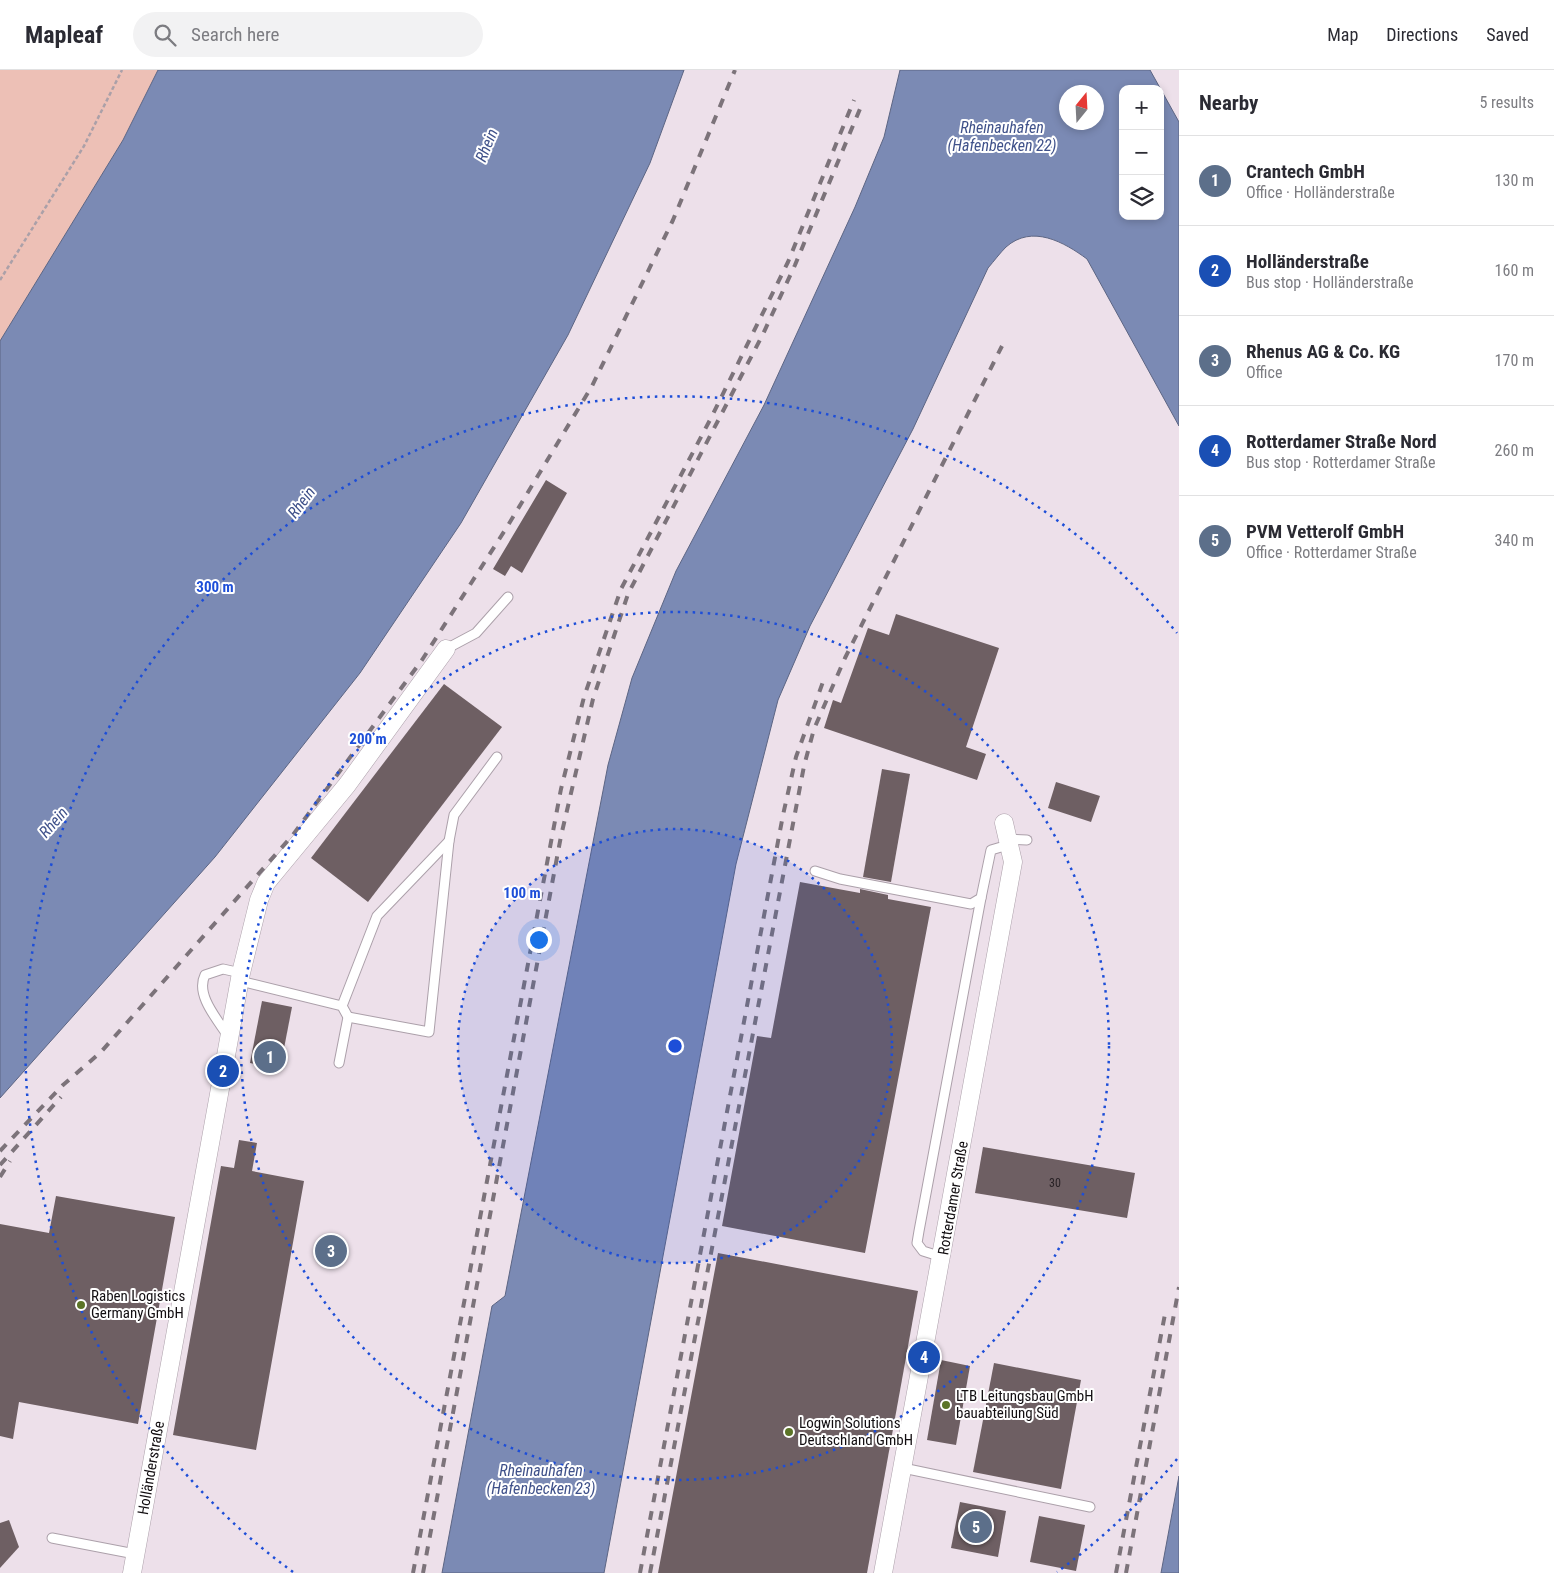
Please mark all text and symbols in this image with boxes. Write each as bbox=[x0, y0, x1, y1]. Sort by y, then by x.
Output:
search box bbox=[133, 12, 483, 57]
text: Mapleaf bbox=[25, 21, 103, 49]
icon: search bbox=[151, 21, 179, 49]
text: Search here bbox=[191, 23, 279, 46]
text: Map bbox=[1327, 24, 1358, 45]
text: Directions bbox=[1386, 24, 1458, 45]
text: Saved bbox=[1486, 24, 1529, 45]
north arrow bbox=[1059, 85, 1104, 130]
map controls bbox=[1119, 85, 1164, 220]
button: + bbox=[1119, 85, 1164, 130]
text: Nearby bbox=[1199, 91, 1258, 115]
text: 5 results bbox=[1479, 93, 1534, 112]
water label: Rheinauhafen (Hafenbecken 22) bbox=[947, 118, 1057, 155]
water label: Rhein bbox=[471, 126, 502, 165]
button: − bbox=[1119, 130, 1164, 175]
text: Crantech GmbH bbox=[1246, 160, 1365, 183]
text: 1 bbox=[1211, 171, 1219, 190]
text: 130 m bbox=[1495, 171, 1534, 190]
button: layers bbox=[1119, 175, 1164, 220]
text: Office · Holländerstraße bbox=[1246, 183, 1395, 202]
text: Holländerstraße bbox=[1246, 250, 1369, 273]
text: 2 bbox=[1211, 261, 1219, 280]
text: 160 m bbox=[1495, 261, 1534, 280]
text: Bus stop · Holländerstraße bbox=[1246, 273, 1414, 292]
text: Rhenus AG & Co. KG bbox=[1246, 340, 1400, 363]
text: 3 bbox=[1211, 351, 1219, 370]
text: 170 m bbox=[1495, 351, 1534, 370]
text: Office bbox=[1246, 363, 1282, 382]
text: Rotterdamer Straße Nord bbox=[1246, 430, 1437, 453]
text: 4 bbox=[1211, 441, 1219, 460]
text: 260 m bbox=[1495, 441, 1534, 460]
text: Bus stop · Rotterdamer Straße bbox=[1246, 453, 1436, 472]
water label: Rhein bbox=[284, 483, 319, 522]
text: PVM Vetterolf GmbH bbox=[1246, 520, 1404, 543]
text: 5 bbox=[1211, 531, 1219, 550]
text: 340 m bbox=[1495, 531, 1534, 550]
text: Office · Rotterdamer Straße bbox=[1246, 543, 1417, 562]
text: 300 m bbox=[196, 578, 234, 596]
text: 200 m bbox=[349, 730, 387, 748]
water label: Rhein bbox=[35, 803, 72, 841]
text: 100 m bbox=[503, 884, 541, 902]
your location bbox=[526, 927, 552, 953]
centre of rings bbox=[666, 1037, 684, 1055]
pin: 1 bbox=[254, 1038, 286, 1076]
pin: 2 bbox=[207, 1052, 239, 1090]
street label: Rotterdamer Straße bbox=[934, 1140, 972, 1256]
house number: 30 bbox=[1049, 1176, 1061, 1190]
pin: 3 bbox=[315, 1232, 347, 1270]
place label: Raben Logistics Germany GmbH bbox=[91, 1287, 185, 1322]
marker: Raben Logistics Germany GmbH bbox=[75, 1299, 87, 1311]
pin: 4 bbox=[908, 1338, 940, 1376]
place label: LTB Leitungsbau GmbH bauabteilung Süd bbox=[956, 1387, 1094, 1422]
marker: LTB Leitungsbau GmbH bauabteilung Süd bbox=[940, 1399, 952, 1411]
place label: Logwin Solutions Deutschland GmbH bbox=[799, 1414, 913, 1449]
street label: Holländerstraße bbox=[134, 1420, 168, 1516]
marker: Logwin Solutions Deutschland GmbH bbox=[783, 1426, 795, 1438]
water label: Rheinauhafen (Hafenbecken 23) bbox=[486, 1461, 596, 1498]
pin: 5 bbox=[960, 1508, 992, 1546]

